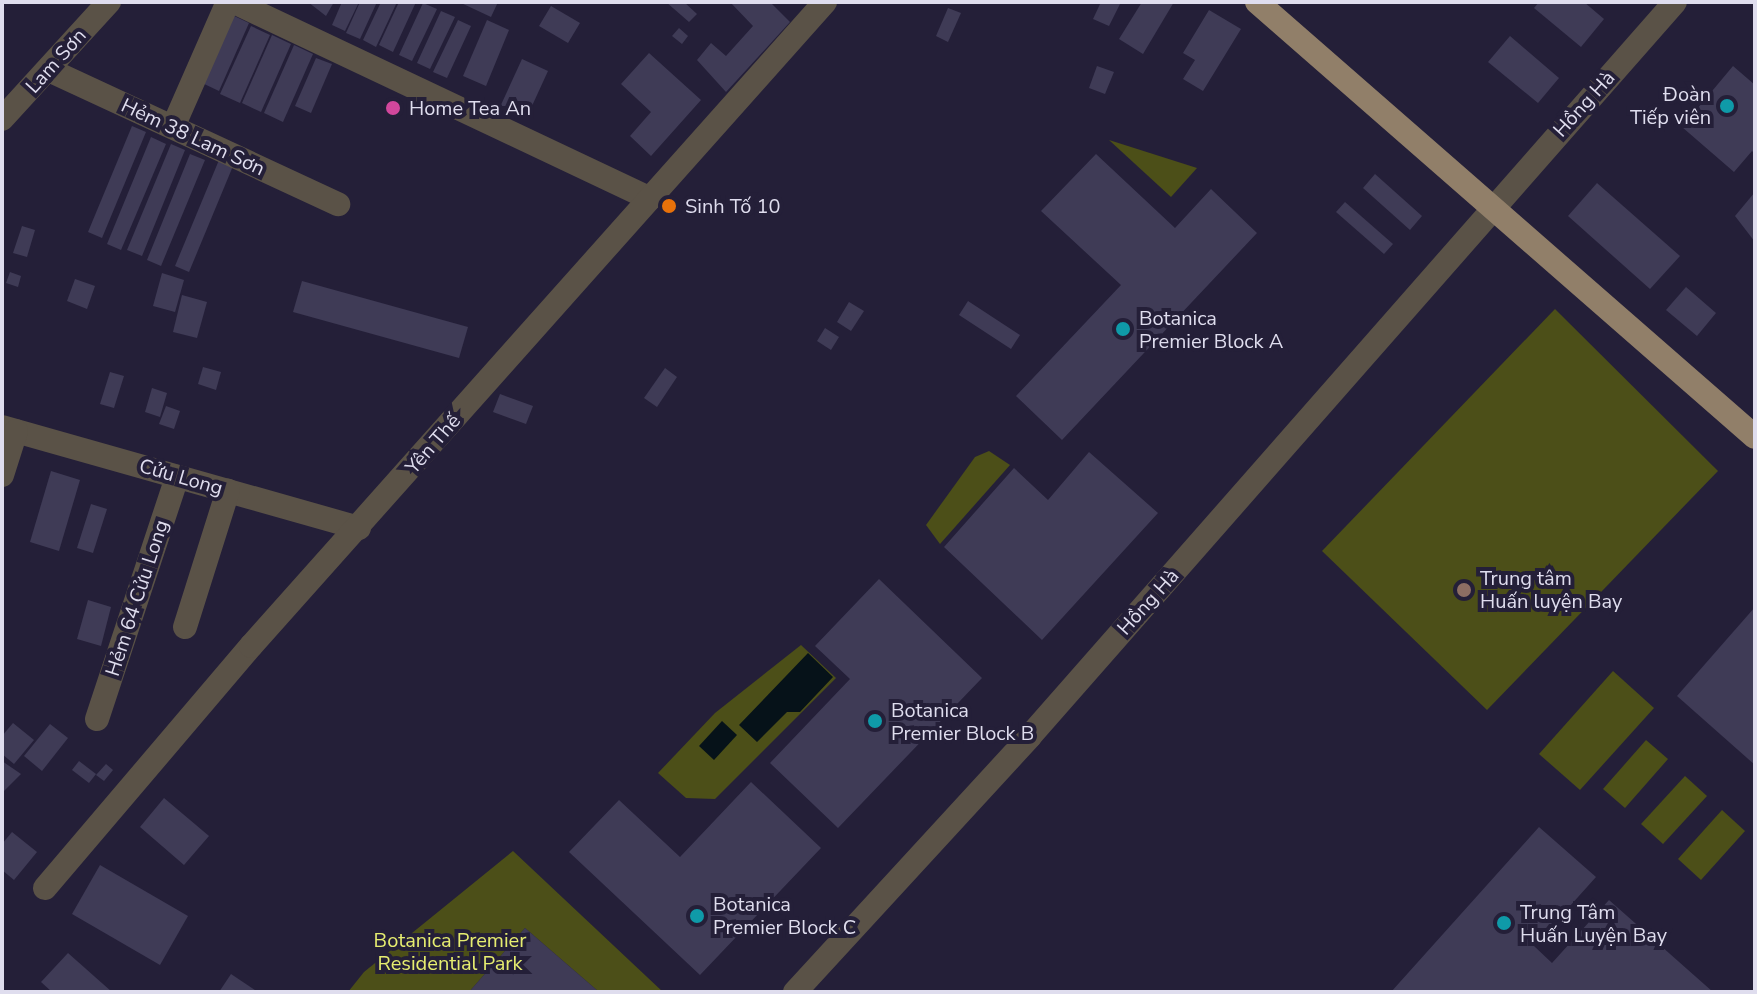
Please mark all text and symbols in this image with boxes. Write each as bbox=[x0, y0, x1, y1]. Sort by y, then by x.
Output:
street label: Lam Sơn bbox=[21, 24, 91, 98]
street label: Hồng Hà bbox=[1548, 66, 1620, 142]
place label: Đoàn Tiếp viên bbox=[1630, 82, 1711, 129]
street label: Hẻm 38 Lam Sơn bbox=[117, 93, 269, 181]
place label: Home Tea An bbox=[409, 96, 531, 120]
marker: Đoàn Tiếp viên bbox=[1718, 97, 1736, 115]
marker: Home Tea An bbox=[384, 99, 402, 117]
place label: Sinh Tố 10 bbox=[685, 194, 781, 218]
marker: Sinh Tố 10 bbox=[660, 197, 678, 215]
place label: Botanica Premier Block A bbox=[1139, 306, 1283, 353]
marker: Botanica Premier Block A bbox=[1114, 320, 1132, 338]
street label: Yên Thế bbox=[400, 409, 466, 479]
street label: Cửu Long bbox=[136, 454, 226, 500]
street label: Hẻm 64 Cửu Long bbox=[100, 517, 174, 679]
street label: Hồng Hà bbox=[1112, 564, 1184, 640]
place label: Trung tâm Huấn luyện Bay bbox=[1480, 566, 1622, 613]
marker: Trung tâm Huấn luyện Bay bbox=[1455, 581, 1473, 599]
place label: Botanica Premier Block B bbox=[891, 698, 1034, 745]
marker: Botanica Premier Block B bbox=[866, 712, 884, 730]
place label: Botanica Premier Block C bbox=[713, 892, 856, 939]
place label: Trung Tâm Huấn Luyện Bay bbox=[1520, 900, 1667, 947]
marker: Botanica Premier Block C bbox=[688, 907, 706, 925]
marker: Trung Tâm Huấn Luyện Bay bbox=[1495, 914, 1513, 932]
park label: Botanica Premier Residential Park bbox=[374, 929, 526, 976]

